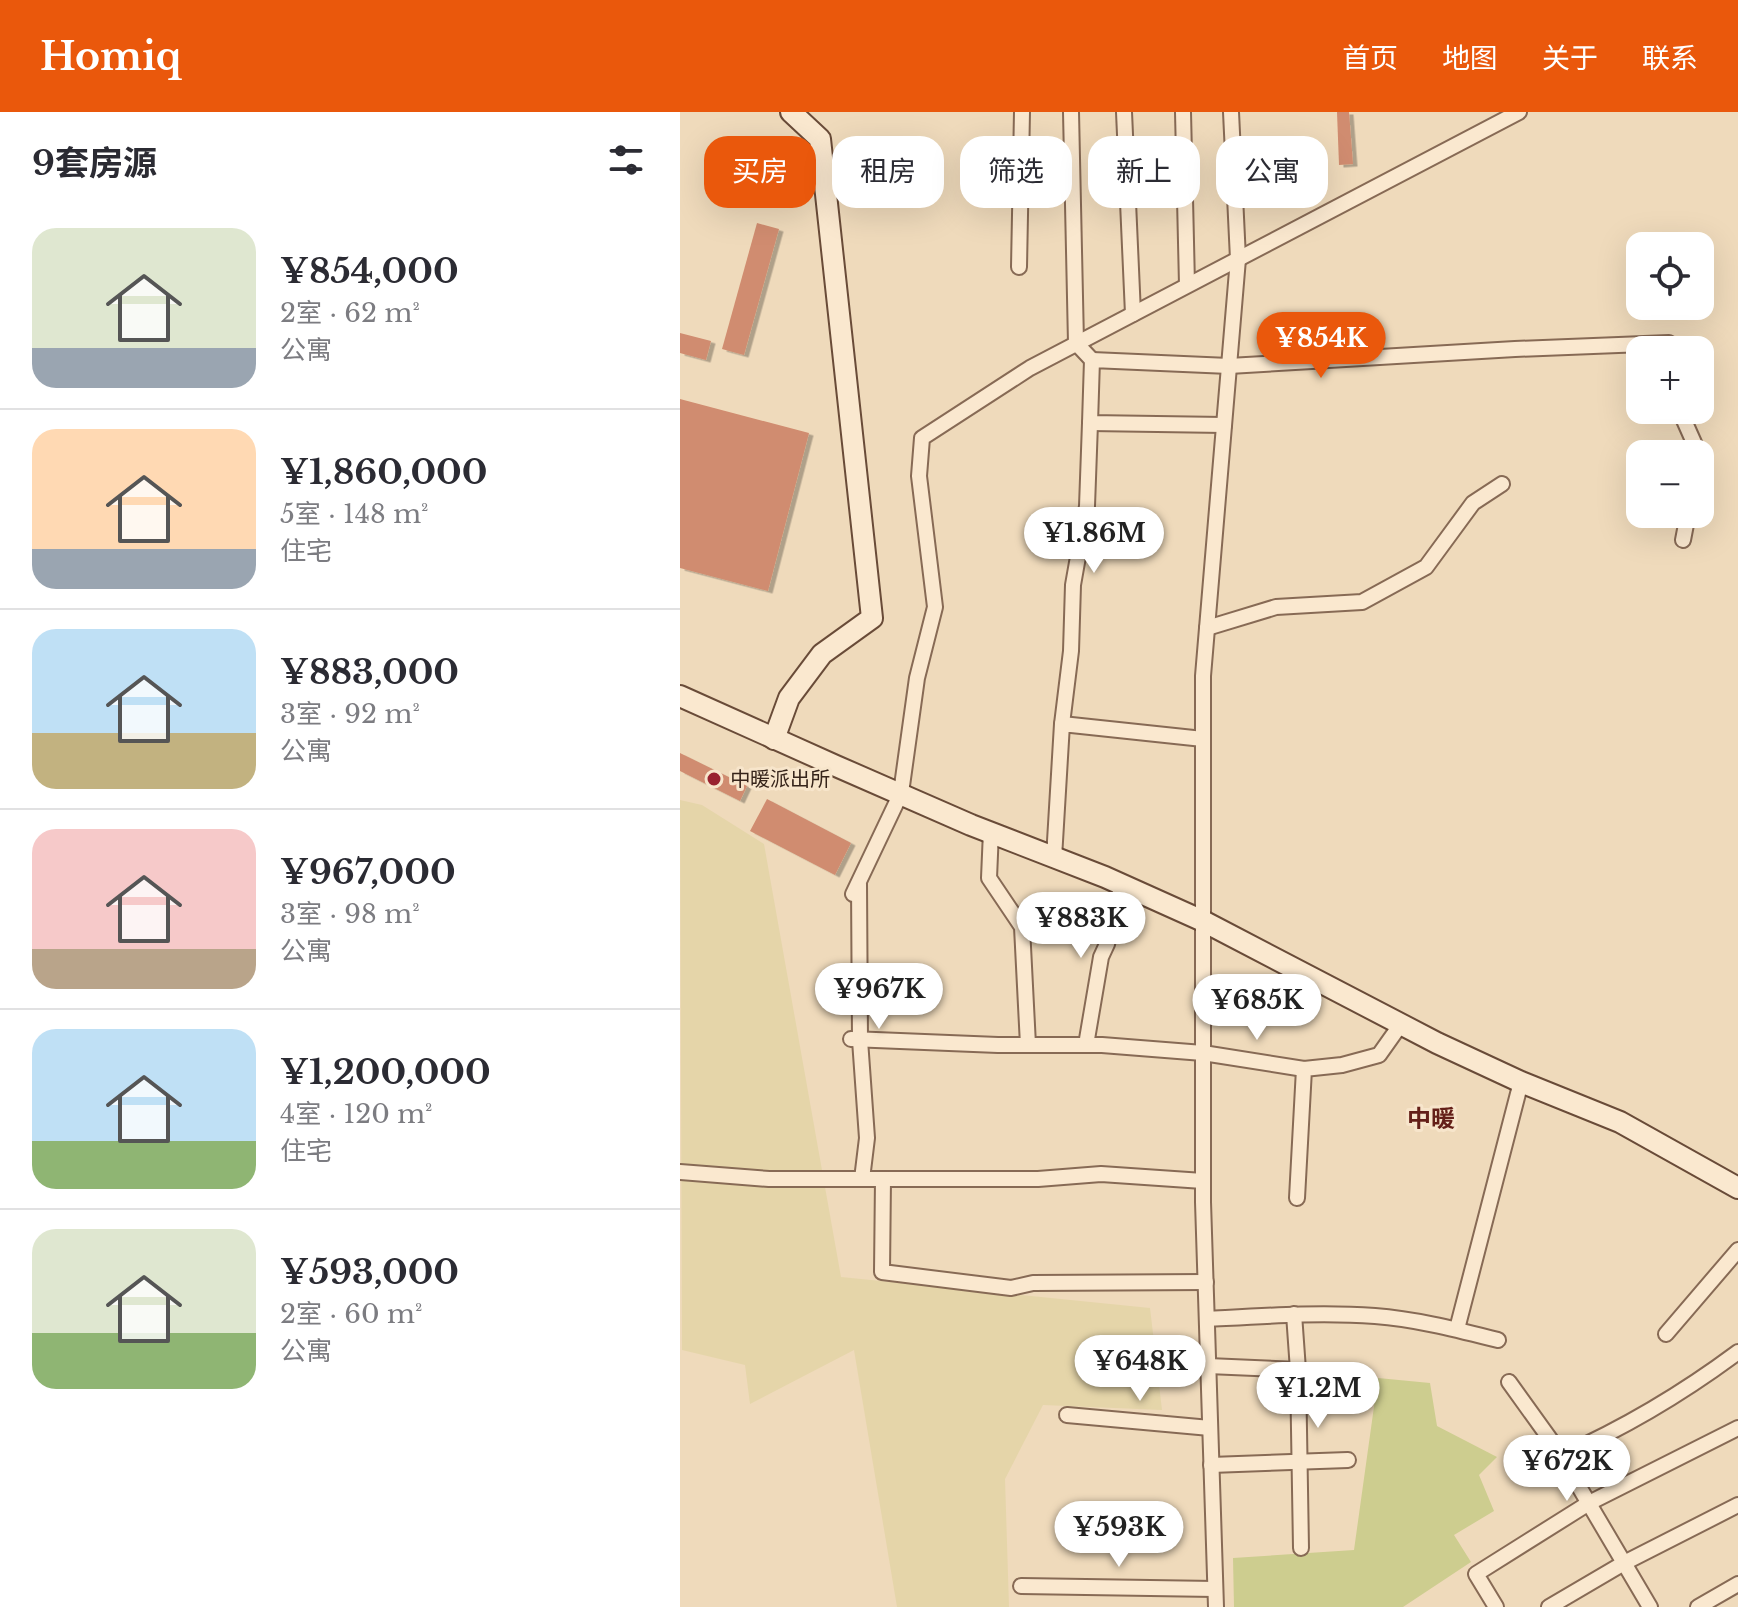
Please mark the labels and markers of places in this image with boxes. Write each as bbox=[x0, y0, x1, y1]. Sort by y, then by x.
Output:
pin: ¥854K bbox=[1265, 312, 1377, 380]
pin: ¥1.86M bbox=[1029, 507, 1159, 575]
place label: 中暖派出所 bbox=[730, 767, 830, 791]
marker: 中暖派出所 bbox=[705, 770, 723, 788]
pin: ¥883K bbox=[1025, 892, 1137, 960]
pin: ¥967K bbox=[823, 963, 935, 1031]
pin: ¥685K bbox=[1201, 974, 1313, 1042]
pin: ¥648K bbox=[1084, 1335, 1196, 1403]
pin: ¥1.2M bbox=[1262, 1362, 1374, 1430]
pin: ¥672K bbox=[1511, 1435, 1623, 1503]
pin: ¥593K bbox=[1063, 1501, 1175, 1569]

